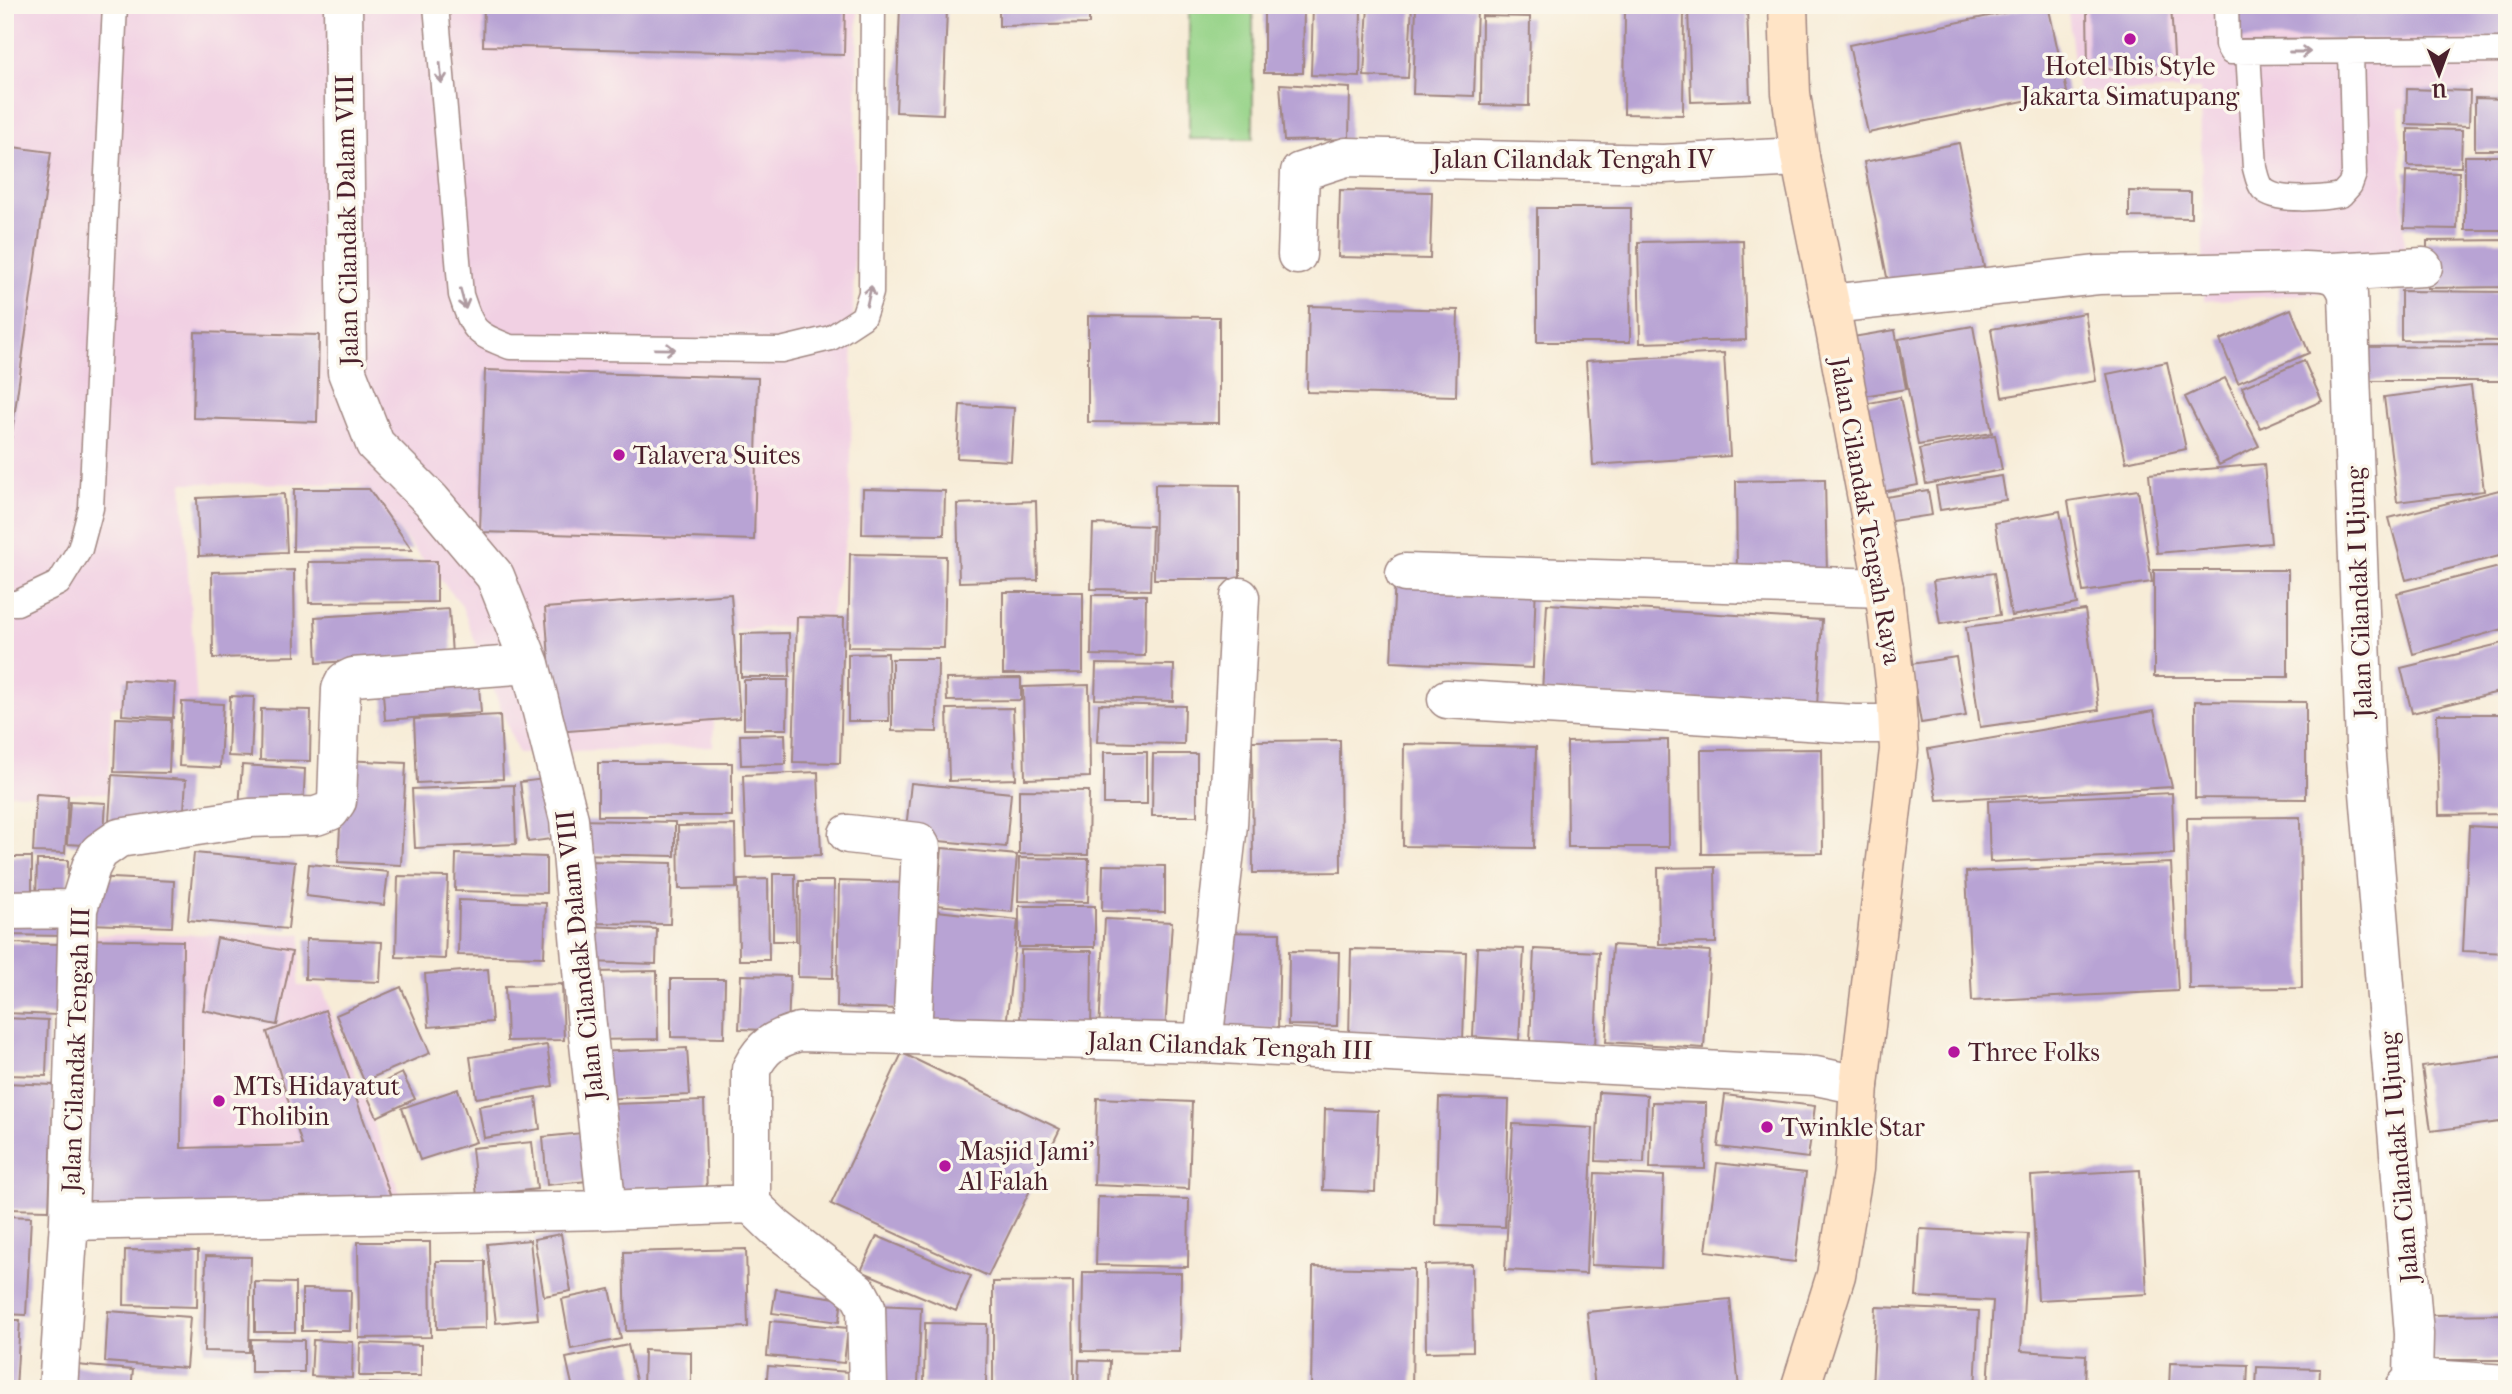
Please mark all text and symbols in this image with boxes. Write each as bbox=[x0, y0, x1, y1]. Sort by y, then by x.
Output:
marker: Hotel Ibis Style Jakarta Simatupang bbox=[2122, 31, 2138, 47]
north arrow bbox=[2404, 38, 2474, 108]
one-way arrow bbox=[2288, 45, 2311, 59]
place label: Hotel Ibis Style Jakarta Simatupang bbox=[2019, 51, 2240, 112]
one-way arrow bbox=[435, 61, 448, 84]
street label: Jalan Cilandak Dalam VIII bbox=[329, 74, 365, 368]
text: U bbox=[2431, 79, 2448, 101]
street label: Jalan Cilandak Tengah IV bbox=[1430, 144, 1715, 175]
one-way arrow bbox=[862, 285, 876, 308]
one-way arrow bbox=[457, 288, 470, 310]
one-way arrow bbox=[653, 342, 676, 356]
street label: Jalan Cilandak Tengah Raya bbox=[1823, 353, 1908, 668]
place label: Talavera Suites bbox=[633, 440, 800, 471]
marker: Talavera Suites bbox=[611, 447, 627, 463]
street label: Jalan Cilandak I Ujung bbox=[2339, 465, 2379, 720]
street label: Jalan Cilandak Dalam VIII bbox=[549, 809, 611, 1103]
street label: Jalan Cilandak Tengah III bbox=[55, 907, 96, 1195]
street label: Jalan Cilandak Tengah III bbox=[1085, 1025, 1373, 1066]
street label: Jalan Cilandak I Ujung bbox=[2372, 1029, 2426, 1286]
place label: Three Folks bbox=[1968, 1037, 2100, 1068]
marker: Three Folks bbox=[1946, 1044, 1962, 1060]
place label: MTs Hidayatut Tholibin bbox=[233, 1071, 401, 1132]
marker: MTs Hidayatut Tholibin bbox=[211, 1093, 227, 1109]
place label: Twinkle Star bbox=[1781, 1112, 1925, 1143]
marker: Twinkle Star bbox=[1759, 1119, 1775, 1135]
place label: Masjid Jami' Al Falah bbox=[958, 1136, 1094, 1197]
marker: Masjid Jami' Al Falah bbox=[937, 1158, 953, 1174]

